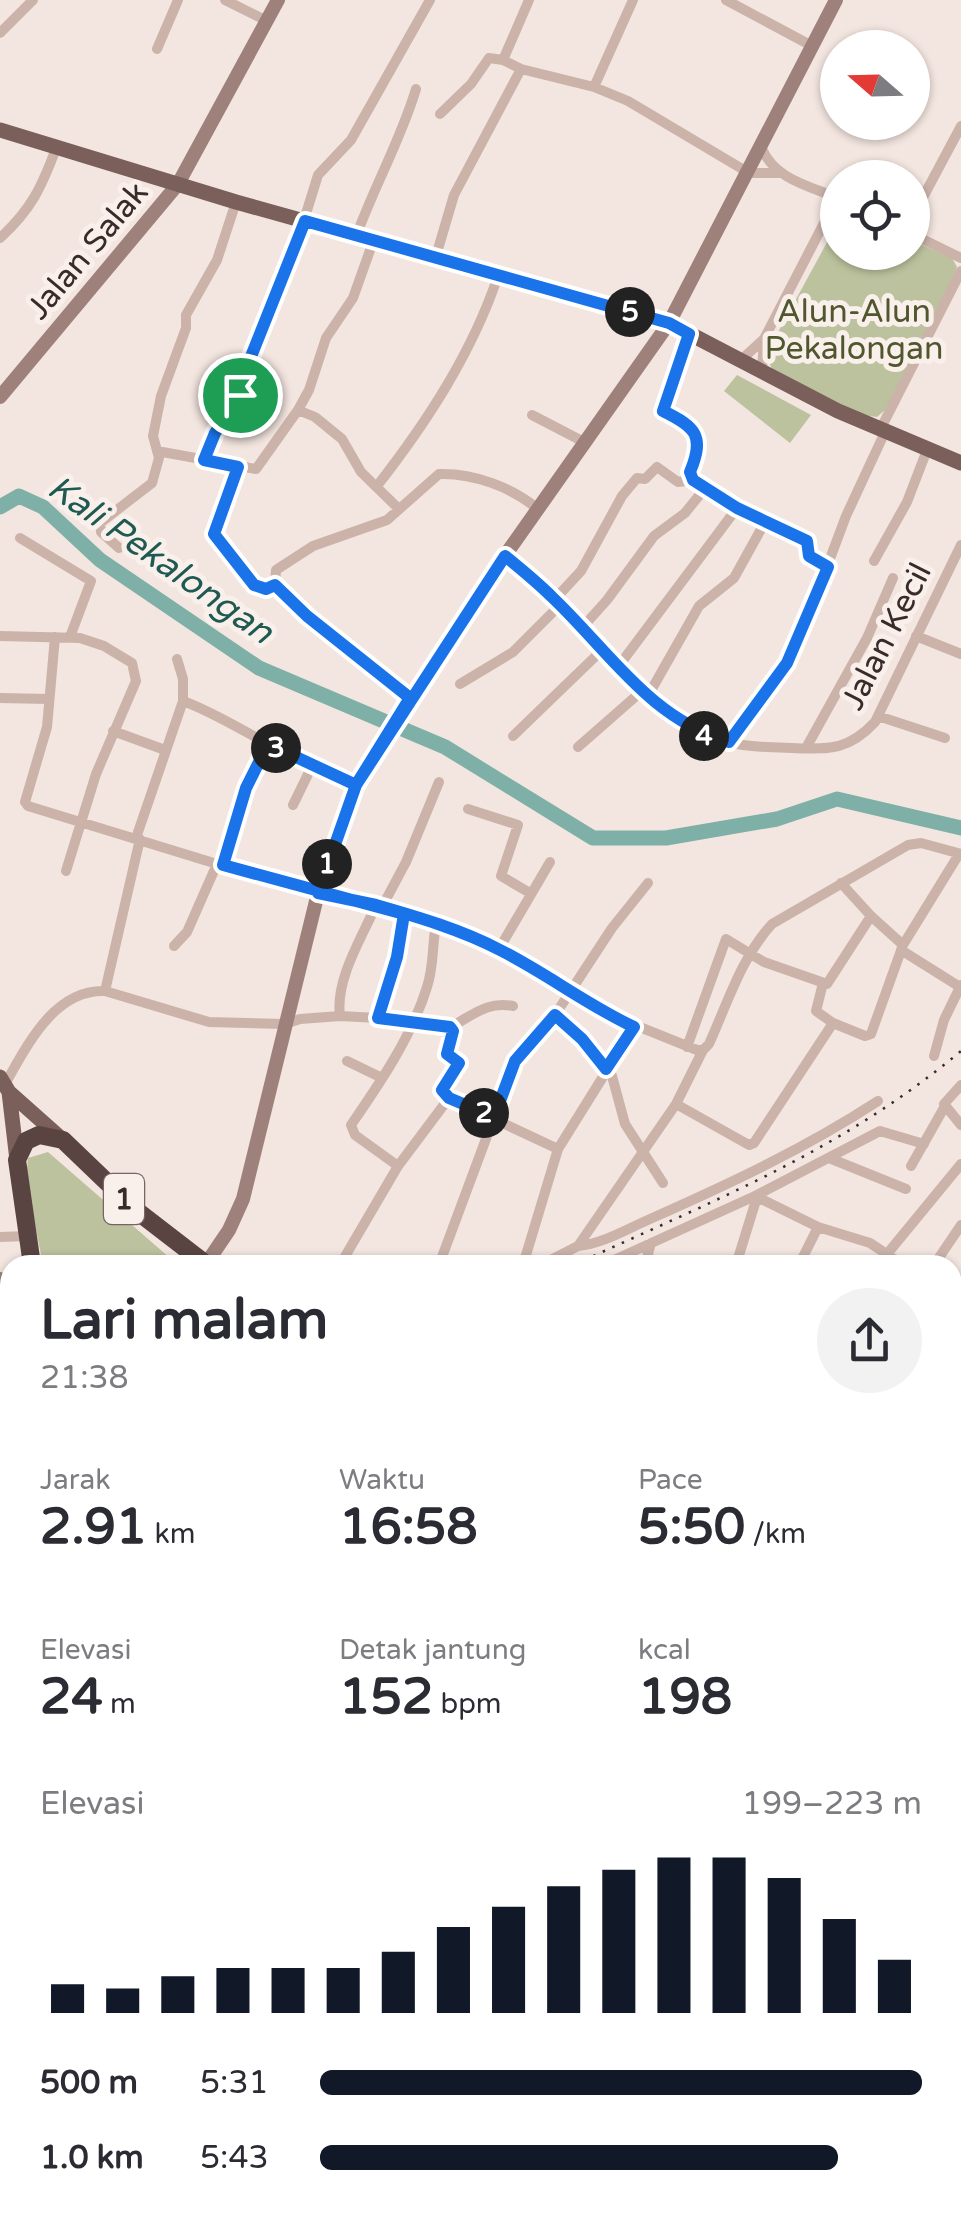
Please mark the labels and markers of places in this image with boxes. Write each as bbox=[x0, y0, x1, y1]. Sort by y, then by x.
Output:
pin: 5 bbox=[605, 287, 655, 337]
pin bbox=[198, 353, 283, 438]
pin: 4 bbox=[679, 711, 729, 761]
pin: 3 bbox=[251, 723, 301, 773]
pin: 1 bbox=[302, 839, 352, 889]
pin: 2 bbox=[459, 1088, 509, 1138]

